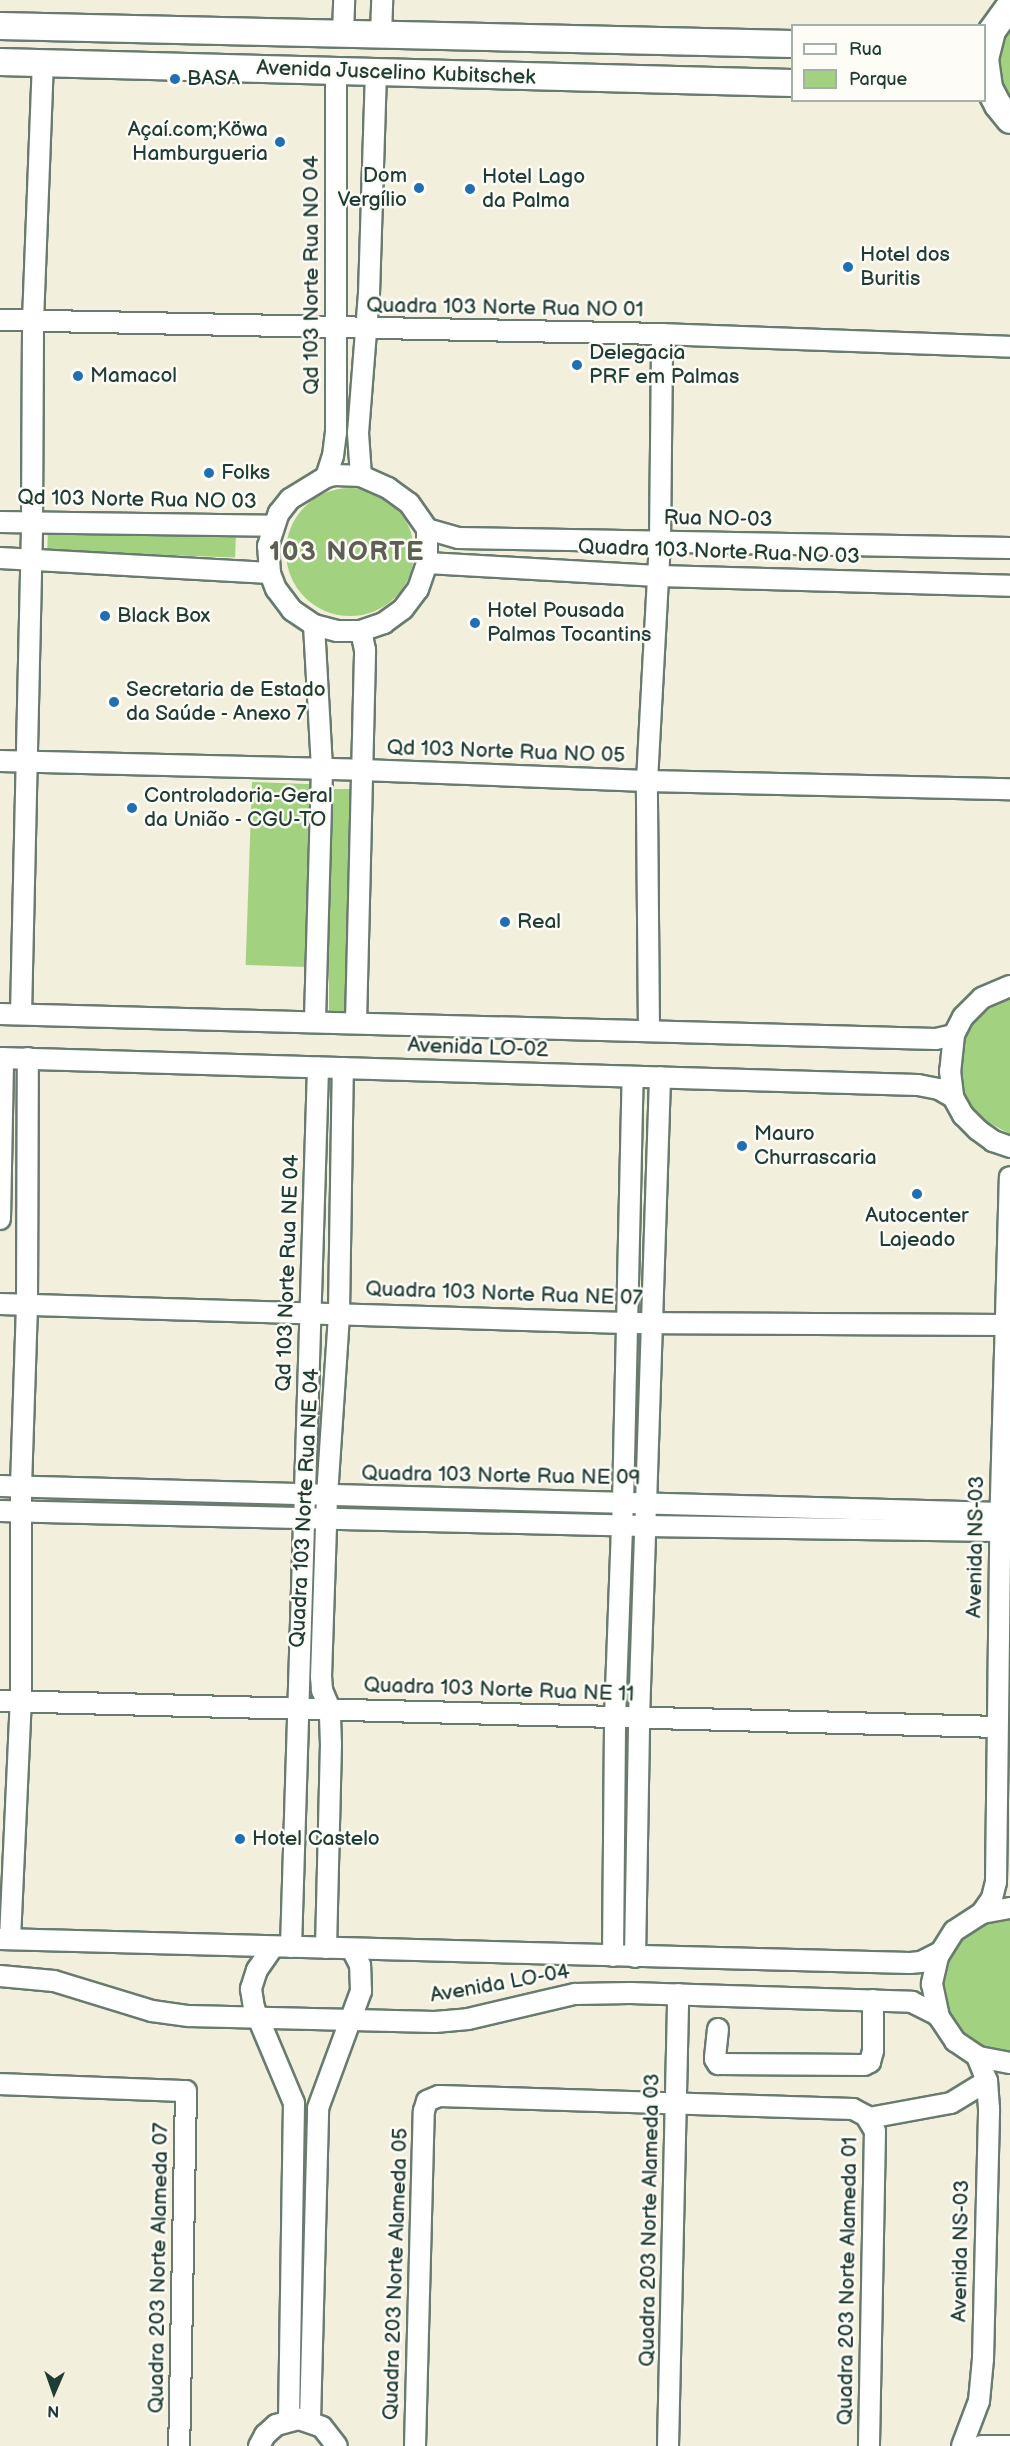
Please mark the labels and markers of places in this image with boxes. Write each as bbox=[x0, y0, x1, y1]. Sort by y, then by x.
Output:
place label: BASA bbox=[187, 66, 240, 92]
marker: BASA bbox=[168, 72, 182, 86]
place label: Açaí.com;Köwa Hamburgueria bbox=[128, 117, 268, 167]
marker: Açaí.com;Köwa Hamburgueria bbox=[273, 135, 287, 149]
place label: Dom Vergílio bbox=[337, 163, 407, 213]
place label: Hotel Lago da Palma bbox=[482, 164, 585, 214]
marker: Dom Vergílio bbox=[412, 181, 426, 195]
marker: Hotel Lago da Palma bbox=[463, 182, 477, 196]
place label: Hotel dos Buritis bbox=[860, 242, 950, 292]
marker: Hotel dos Buritis bbox=[841, 260, 855, 274]
place label: Delegacia PRF em Palmas bbox=[589, 340, 739, 390]
marker: Delegacia PRF em Palmas bbox=[570, 358, 584, 372]
place label: Mamacol bbox=[90, 363, 177, 389]
marker: Mamacol bbox=[71, 369, 85, 383]
place label: Folks bbox=[221, 460, 270, 486]
marker: Folks bbox=[202, 466, 216, 480]
place label: Hotel Pousada Palmas Tocantins bbox=[487, 598, 652, 648]
place label: Black Box bbox=[117, 603, 210, 629]
marker: Black Box bbox=[98, 609, 112, 623]
marker: Hotel Pousada Palmas Tocantins bbox=[468, 616, 482, 630]
place label: Secretaria de Estado da Saúde - Anexo 7 bbox=[126, 677, 326, 727]
marker: Secretaria de Estado da Saúde - Anexo 7 bbox=[107, 695, 121, 709]
place label: Controladoria-Geral da União - CGU-TO bbox=[144, 783, 333, 833]
marker: Controladoria-Geral da União - CGU-TO bbox=[125, 801, 139, 815]
place label: Real bbox=[517, 909, 561, 935]
marker: Real bbox=[498, 915, 512, 929]
place label: Mauro Churrascaria bbox=[754, 1121, 877, 1171]
marker: Mauro Churrascaria bbox=[735, 1139, 749, 1153]
marker: Autocenter Lajeado bbox=[910, 1187, 924, 1201]
place label: Autocenter Lajeado bbox=[865, 1203, 969, 1253]
place label: Hotel Castelo bbox=[252, 1826, 380, 1852]
marker: Hotel Castelo bbox=[233, 1832, 247, 1846]

